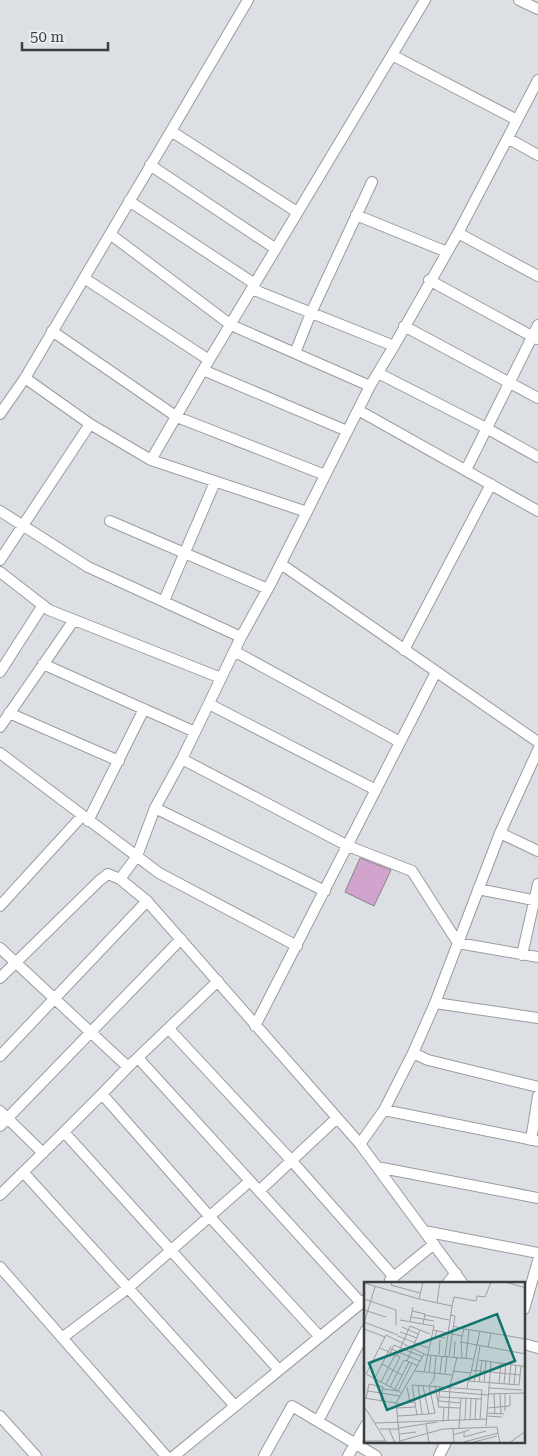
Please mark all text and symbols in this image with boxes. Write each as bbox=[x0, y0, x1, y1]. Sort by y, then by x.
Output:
scale bar bbox=[22, 20, 109, 52]
text: 50 m bbox=[30, 28, 65, 46]
inset map bbox=[364, 1282, 526, 1444]

